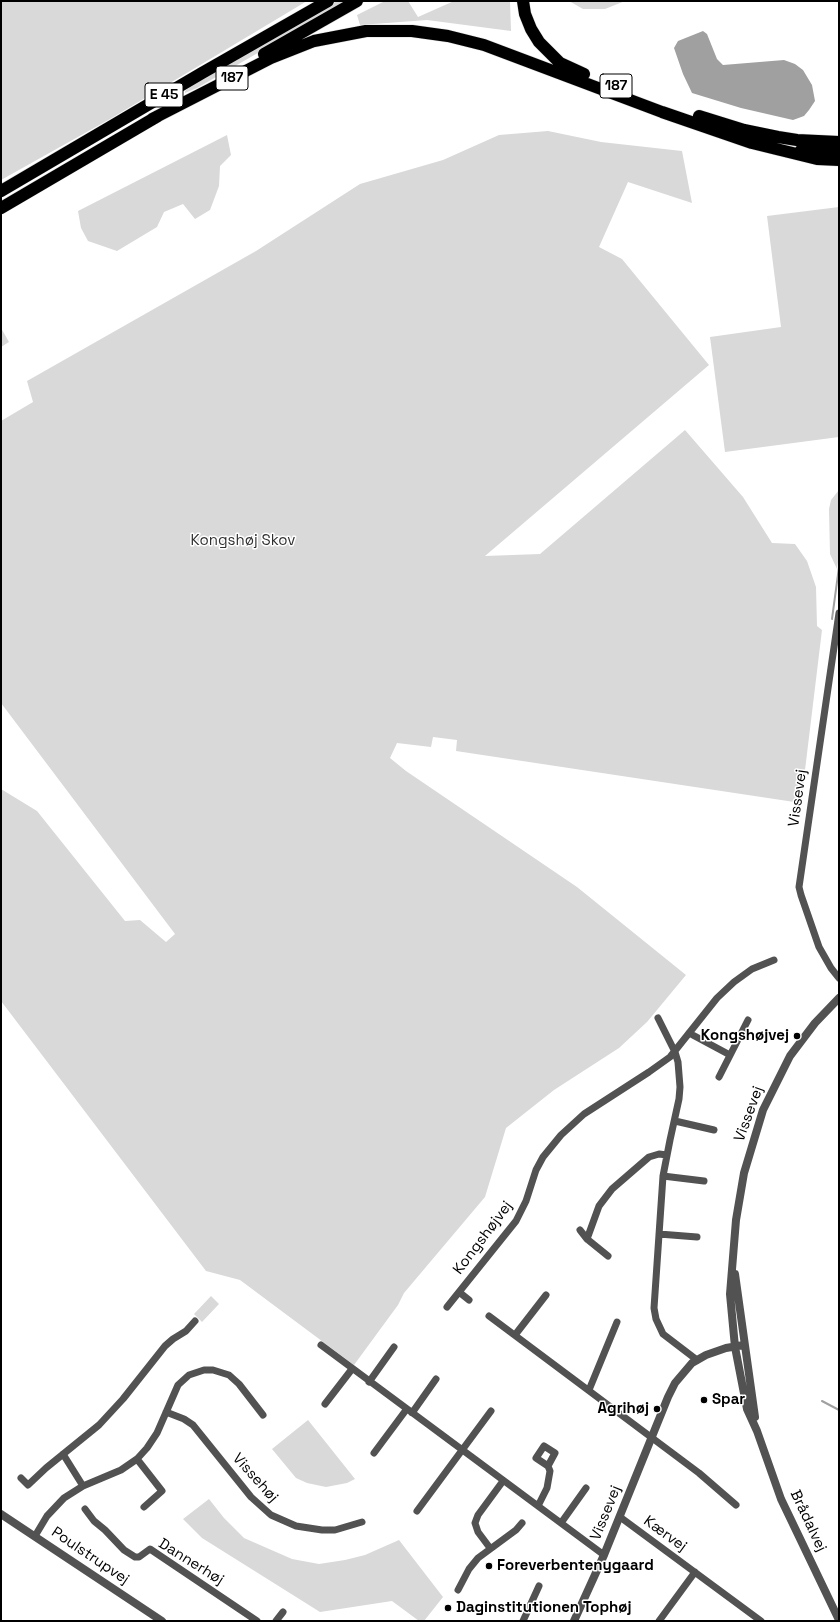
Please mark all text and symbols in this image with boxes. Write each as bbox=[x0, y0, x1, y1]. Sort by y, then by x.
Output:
road number: 187 bbox=[216, 66, 248, 90]
road number: 187 bbox=[600, 74, 632, 98]
road number: E 45 bbox=[145, 83, 183, 107]
park label: Kongshøj Skov bbox=[191, 532, 295, 550]
street label: Vissevej bbox=[785, 768, 811, 828]
place label: Kongshøjvej bbox=[701, 1027, 789, 1045]
marker: Kongshøjvej bbox=[792, 1031, 802, 1041]
street label: Vissevej bbox=[731, 1084, 767, 1144]
street label: Kongshøjvej bbox=[450, 1198, 516, 1278]
place label: Spar bbox=[712, 1391, 745, 1409]
marker: Spar bbox=[699, 1395, 709, 1405]
place label: Agrihøj bbox=[598, 1400, 649, 1418]
marker: Agrihøj bbox=[652, 1404, 662, 1414]
street label: Vissehøj bbox=[228, 1450, 282, 1506]
street label: Vissevej bbox=[587, 1483, 625, 1543]
street label: Brådalvej bbox=[786, 1487, 830, 1555]
street label: Kærvej bbox=[640, 1512, 690, 1556]
street label: Poulstrupvej bbox=[48, 1523, 132, 1589]
street label: Dannerhøj bbox=[155, 1535, 227, 1589]
place label: Foreverbentenygaard bbox=[497, 1557, 654, 1575]
marker: Foreverbentenygaard bbox=[484, 1561, 494, 1571]
place label: Daginstitutionen Tophøj bbox=[456, 1599, 631, 1617]
marker: Daginstitutionen Tophøj bbox=[443, 1603, 453, 1613]

